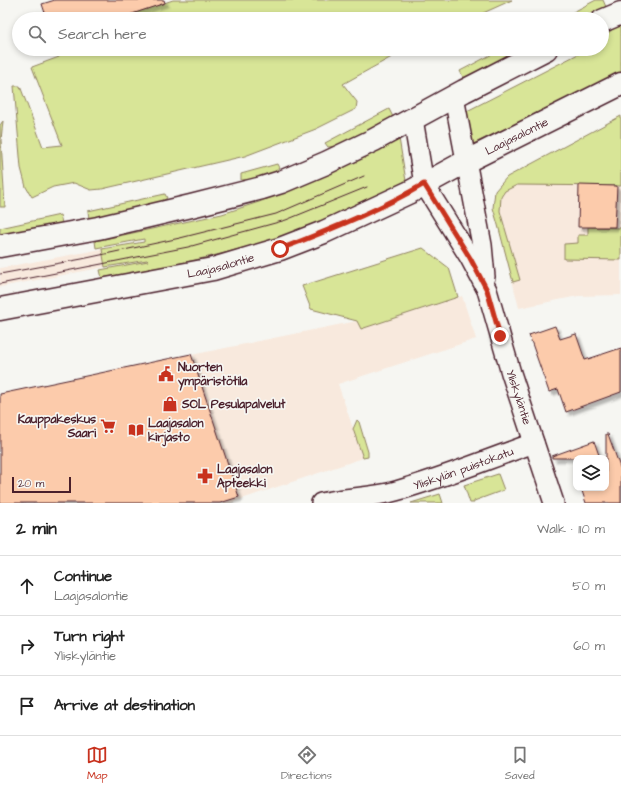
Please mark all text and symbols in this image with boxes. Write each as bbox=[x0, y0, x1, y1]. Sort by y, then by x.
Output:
search box bbox=[12, 12, 609, 56]
icon: search bbox=[26, 23, 48, 45]
text: Search here bbox=[58, 24, 147, 45]
street label: Laajasalontie bbox=[482, 113, 552, 160]
route start bbox=[271, 240, 289, 258]
street label: Laajasalontie bbox=[186, 249, 257, 283]
route end bbox=[491, 327, 509, 345]
place label: Nuorten ympäristötila bbox=[178, 359, 248, 391]
public building icon: Nuorten ympäristötila bbox=[157, 365, 175, 383]
street label: Yliskyläntie bbox=[501, 368, 536, 428]
shop icon: SOL Pesulapalvelut bbox=[161, 395, 179, 413]
place label: SOL Pesulapalvelut bbox=[181, 396, 285, 414]
place label: Kauppakeskus Saari bbox=[18, 411, 96, 442]
place label: Laajasalon kirjasto bbox=[148, 415, 204, 447]
supermarket icon: Kauppakeskus Saari bbox=[99, 417, 117, 435]
library icon: Laajasalon kirjasto bbox=[127, 421, 145, 439]
street label: Yliskylän puistokatu bbox=[411, 443, 516, 494]
map controls bbox=[573, 455, 609, 491]
button: layers bbox=[573, 455, 609, 491]
place label: Laajasalon Apteekki bbox=[217, 461, 273, 493]
pharmacy icon: Laajasalon Apteekki bbox=[196, 467, 214, 485]
scale bar bbox=[12, 475, 71, 494]
text: 20 m bbox=[18, 476, 44, 491]
text: 2 min bbox=[16, 517, 57, 541]
text: Walk · 110 m bbox=[537, 520, 605, 538]
text: Continue bbox=[54, 566, 112, 587]
icon: ahead bbox=[16, 575, 38, 597]
text: 50 m bbox=[572, 577, 605, 595]
text: Laajasalontie bbox=[54, 587, 128, 605]
text: Turn right bbox=[54, 626, 125, 647]
icon: right bbox=[16, 635, 38, 657]
text: 60 m bbox=[573, 637, 605, 655]
text: Yliskyläntie bbox=[54, 647, 116, 665]
icon: arrive bbox=[16, 695, 38, 717]
text: Arrive at destination bbox=[54, 695, 195, 716]
tab: Map bbox=[86, 744, 108, 783]
tab: Directions bbox=[281, 744, 332, 783]
tab: Saved bbox=[505, 744, 535, 783]

